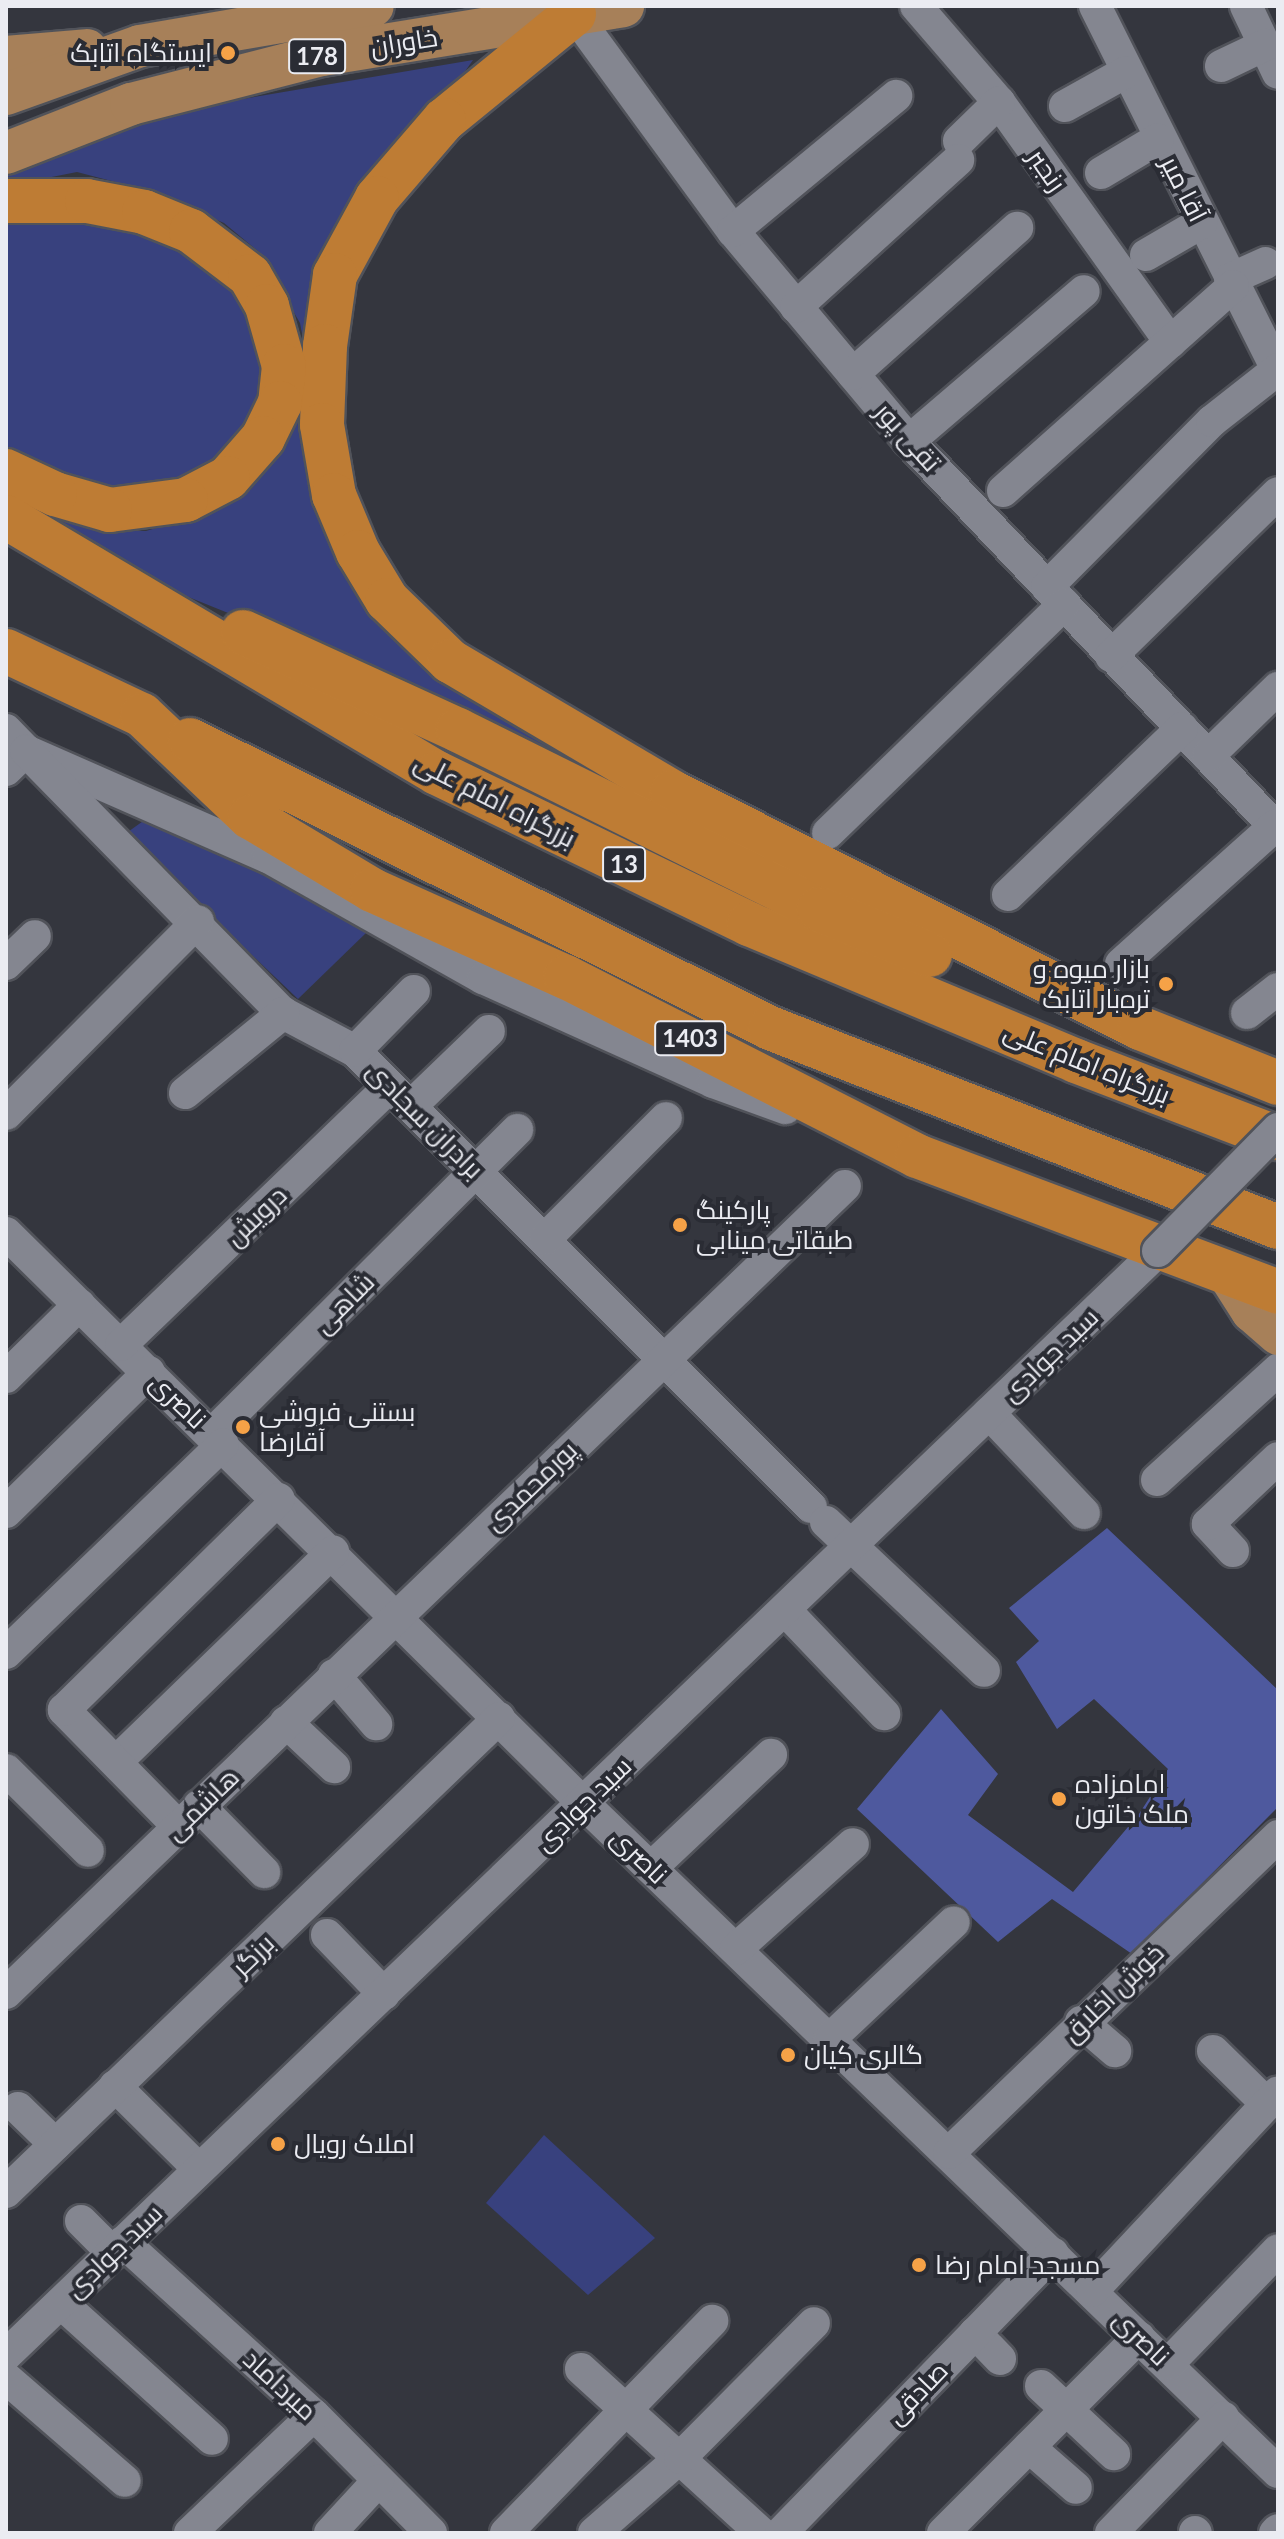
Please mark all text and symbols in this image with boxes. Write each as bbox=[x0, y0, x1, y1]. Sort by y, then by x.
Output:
street label: خاوران bbox=[368, 21, 440, 63]
road number: 178 bbox=[287, 36, 347, 76]
place label: ایستگاه اتابک bbox=[70, 37, 212, 69]
marker: ایستگاه اتابک bbox=[219, 44, 237, 62]
street label: رنجبر bbox=[1021, 143, 1073, 197]
street label: آقا میر bbox=[1154, 151, 1214, 227]
street label: تقی پور bbox=[869, 396, 947, 478]
street label: بزرگراه امام علی bbox=[409, 746, 581, 854]
road number: 13 bbox=[602, 844, 646, 884]
place label: بازار میوه و تره‌بار اتابک bbox=[1033, 953, 1150, 1014]
marker: بازار میوه و تره‌بار اتابک bbox=[1157, 975, 1175, 993]
street label: بزرگراه امام علی bbox=[999, 1015, 1175, 1111]
road number: 1403 bbox=[654, 1018, 726, 1058]
street label: برادران سجادی bbox=[360, 1055, 490, 1185]
street label: درویش bbox=[219, 1179, 293, 1253]
place label: پارکینگ طبقاتی مینابی bbox=[696, 1194, 853, 1256]
marker: پارکینگ طبقاتی مینابی bbox=[671, 1216, 689, 1234]
street label: شاهی bbox=[307, 1266, 381, 1340]
street label: سید جوادی bbox=[995, 1301, 1105, 1409]
street label: ناصری bbox=[143, 1367, 213, 1435]
place label: بستنی فروشی آقارضا bbox=[259, 1396, 415, 1458]
marker: بستنی فروشی آقارضا bbox=[234, 1418, 252, 1436]
street label: پورمحمدی bbox=[478, 1435, 584, 1537]
street label: سید جوادی bbox=[528, 1750, 638, 1858]
street label: هاشمی bbox=[159, 1761, 245, 1847]
place label: امامزاده ملک خاتون bbox=[1075, 1768, 1189, 1830]
marker: امامزاده ملک خاتون bbox=[1050, 1790, 1068, 1808]
street label: ناصری bbox=[604, 1822, 674, 1890]
street label: برزگر bbox=[225, 1927, 281, 1983]
street label: خوش اخلاق bbox=[1056, 1937, 1170, 2049]
place label: گالری کیان bbox=[804, 2039, 923, 2071]
marker: گالری کیان bbox=[779, 2046, 797, 2064]
place label: املاک رویال bbox=[294, 2128, 415, 2160]
marker: املاک رویال bbox=[269, 2135, 287, 2153]
street label: سید جوادی bbox=[59, 2197, 169, 2305]
place label: مسجد امام رضا bbox=[935, 2249, 1100, 2281]
marker: مسجد امام رضا bbox=[910, 2256, 928, 2274]
street label: ناصری bbox=[1106, 2304, 1176, 2372]
street label: میرداماد bbox=[237, 2343, 323, 2427]
street label: صادقی bbox=[880, 2355, 954, 2431]

